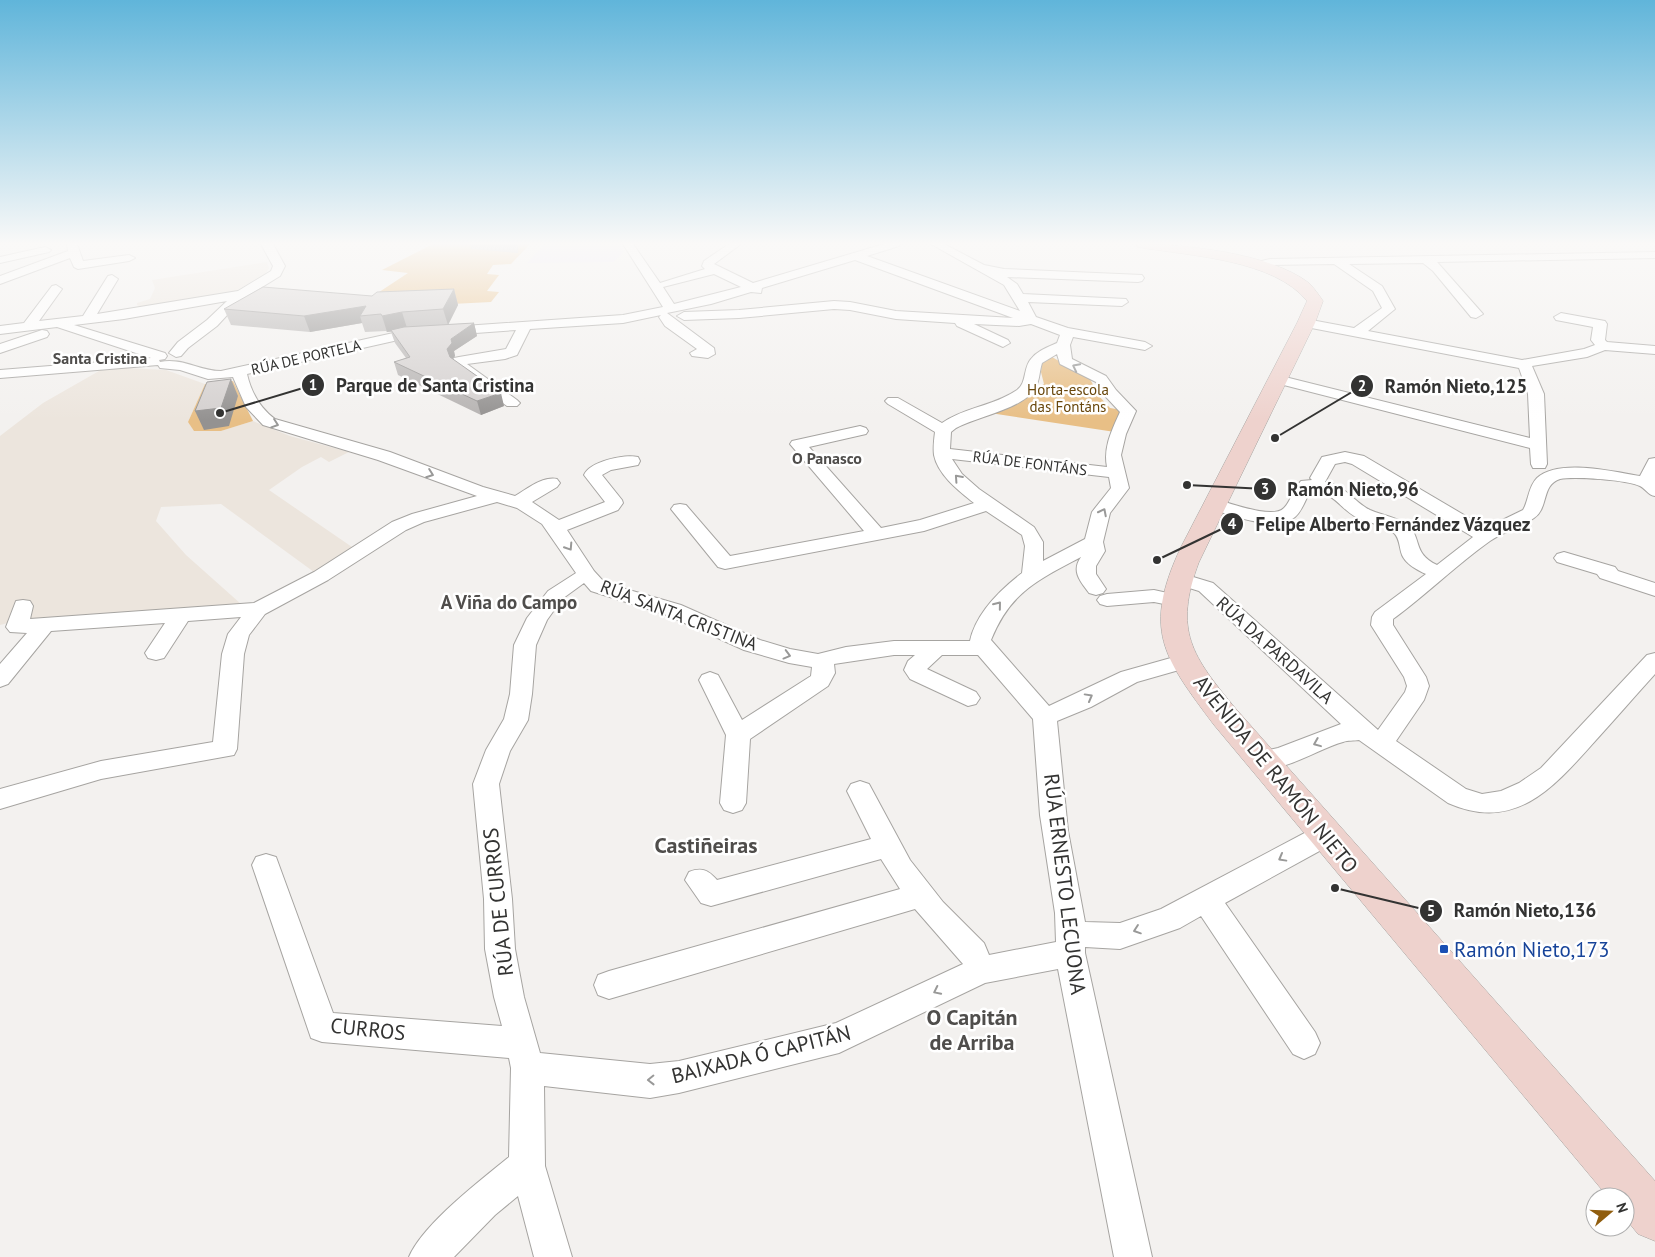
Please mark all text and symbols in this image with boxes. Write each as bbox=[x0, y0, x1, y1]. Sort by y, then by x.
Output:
street label: RÚA DE PORTELA bbox=[249, 335, 363, 379]
district label: Santa Cristina bbox=[53, 348, 147, 368]
one-way arrow bbox=[1072, 363, 1081, 373]
callout: Parque de Santa Cristina bbox=[301, 368, 544, 402]
callout: Ramón Nieto,125 bbox=[1350, 369, 1537, 403]
text: Parque de Santa Cristina bbox=[336, 373, 534, 397]
text: Ramón Nieto,125 bbox=[1385, 374, 1527, 398]
text: 1 bbox=[309, 375, 317, 394]
text: 2 bbox=[1358, 376, 1366, 395]
park label: Horta-escola das Fontáns bbox=[1027, 380, 1109, 416]
one-way arrow bbox=[271, 418, 279, 428]
street label: RÚA DE FONTÁNS bbox=[972, 447, 1088, 479]
district label: O Panasco bbox=[792, 448, 862, 468]
one-way arrow bbox=[425, 468, 434, 478]
callout: Ramón Nieto,96 bbox=[1252, 472, 1429, 506]
one-way arrow bbox=[954, 474, 963, 483]
text: Ramón Nieto,96 bbox=[1287, 477, 1419, 501]
text: 3 bbox=[1261, 479, 1269, 498]
callout: Felipe Alberto Fernández Vázquez bbox=[1220, 507, 1541, 541]
one-way arrow bbox=[1097, 509, 1107, 518]
text: Felipe Alberto Fernández Vázquez bbox=[1256, 512, 1531, 536]
text: 4 bbox=[1228, 514, 1237, 533]
one-way arrow bbox=[563, 542, 573, 551]
street label: RÚA SANTA CRISTINA bbox=[597, 574, 761, 656]
district label: A Viña do Campo bbox=[441, 590, 577, 614]
street label: RÚA DA PARDAVILA bbox=[1212, 591, 1339, 709]
one-way arrow bbox=[993, 602, 1001, 611]
one-way arrow bbox=[782, 649, 790, 659]
street label: AVENIDA DE RAMÓN NIETO bbox=[1188, 669, 1364, 879]
one-way arrow bbox=[1084, 693, 1093, 703]
one-way arrow bbox=[1313, 737, 1322, 747]
street label: RÚA ERNESTO LECUONA bbox=[1038, 772, 1092, 997]
street label: RÚA DE CURROS bbox=[477, 826, 519, 978]
district label: Castiñeiras bbox=[655, 831, 757, 859]
one-way arrow bbox=[1278, 851, 1287, 861]
callout: Ramón Nieto,136 bbox=[1419, 894, 1606, 928]
text: Ramón Nieto,136 bbox=[1454, 898, 1596, 922]
text: 5 bbox=[1427, 901, 1435, 920]
one-way arrow bbox=[1133, 924, 1141, 934]
place label: Ramón Nieto,173 bbox=[1454, 936, 1609, 963]
marker: Ramón Nieto,173 bbox=[1438, 943, 1450, 955]
one-way arrow bbox=[934, 985, 943, 995]
district label: O Capitán de Arriba bbox=[926, 1003, 1018, 1056]
street label: CURROS bbox=[329, 1012, 407, 1046]
street label: BAIXADA Ó CAPITÁN bbox=[669, 1019, 853, 1089]
one-way arrow bbox=[646, 1075, 654, 1085]
north arrow bbox=[1585, 1187, 1635, 1237]
text: N bbox=[1612, 1200, 1632, 1215]

